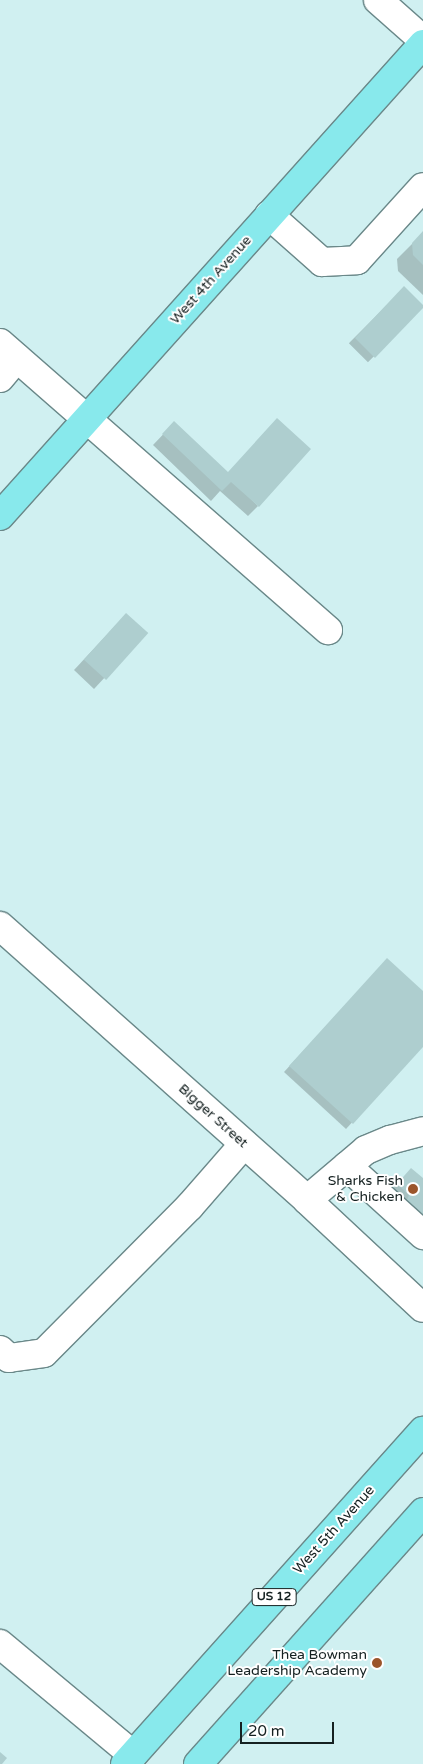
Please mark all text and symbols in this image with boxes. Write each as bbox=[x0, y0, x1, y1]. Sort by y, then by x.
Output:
street label: West 4th Avenue bbox=[167, 232, 255, 328]
street label: Bigger Street bbox=[175, 1080, 251, 1152]
place label: Sharks Fish & Chicken bbox=[328, 1173, 403, 1206]
marker: Sharks Fish & Chicken bbox=[407, 1183, 419, 1195]
street label: West 5th Avenue bbox=[290, 1482, 378, 1578]
road number: US 12 bbox=[252, 1588, 296, 1606]
place label: Thea Bowman Leadership Academy bbox=[227, 1647, 367, 1680]
marker: Thea Bowman Leadership Academy bbox=[371, 1657, 383, 1669]
scale bar bbox=[243, 1712, 337, 1744]
text: 20 m bbox=[248, 1722, 285, 1740]

